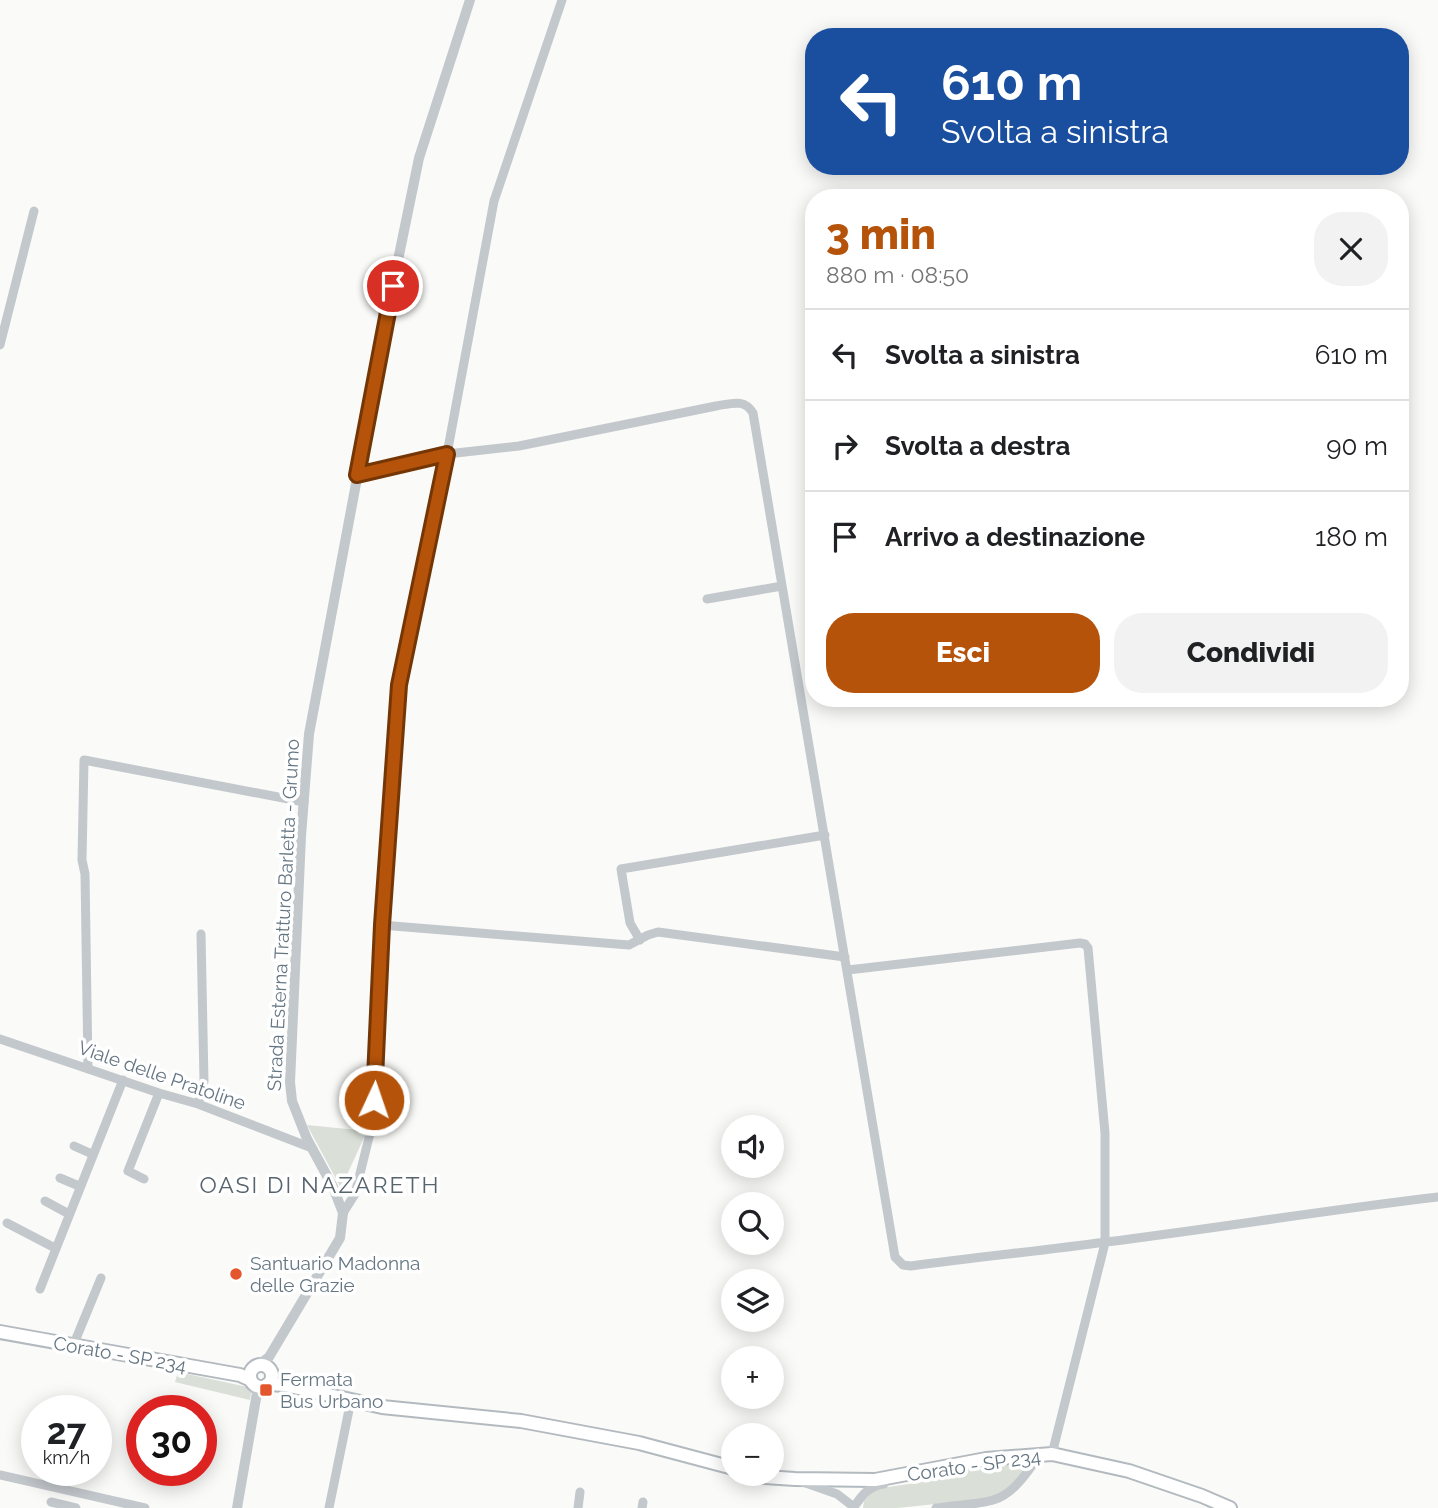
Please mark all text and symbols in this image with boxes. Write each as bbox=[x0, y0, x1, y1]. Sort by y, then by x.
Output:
text: 610 m bbox=[941, 54, 1082, 111]
icon: left bbox=[826, 56, 917, 147]
text: Svolta a sinistra bbox=[941, 113, 1169, 150]
text: 3 min bbox=[826, 210, 936, 259]
button: close bbox=[1314, 212, 1388, 286]
pin bbox=[363, 256, 423, 316]
text: 880 m · 08:50 bbox=[826, 261, 969, 288]
icon: arrive bbox=[374, 267, 412, 305]
icon: left bbox=[826, 336, 864, 374]
text: Svolta a sinistra bbox=[885, 340, 1080, 370]
text: 610 m bbox=[1315, 340, 1388, 370]
icon: right bbox=[826, 427, 864, 465]
text: Svolta a destra bbox=[885, 431, 1071, 461]
text: 90 m bbox=[1326, 431, 1388, 461]
icon: arrive bbox=[826, 518, 864, 556]
text: Arrivo a destinazione bbox=[885, 522, 1145, 552]
text: 180 m bbox=[1315, 522, 1388, 552]
button: Esci bbox=[826, 613, 1100, 693]
button: Condividi bbox=[1114, 613, 1388, 693]
street label: Strada Esterna Tratturo Barletta - Grumo bbox=[263, 738, 303, 1092]
street label: Viale delle Pratoline bbox=[75, 1036, 249, 1114]
position arrow bbox=[337, 1063, 411, 1137]
map controls bbox=[721, 1115, 784, 1486]
button: sound bbox=[721, 1115, 784, 1178]
district label: OASI DI NAZARETH bbox=[200, 1171, 440, 1198]
button: search bbox=[721, 1192, 784, 1255]
place label: Santuario Madonna delle Grazie bbox=[250, 1252, 420, 1296]
marker: Santuario Madonna delle Grazie bbox=[228, 1266, 244, 1282]
button: layers bbox=[721, 1269, 784, 1332]
street label: Corato - SP 234 bbox=[52, 1331, 188, 1377]
button: + bbox=[721, 1346, 784, 1409]
place label: Fermata Bus Urbano bbox=[280, 1368, 383, 1412]
marker: Fermata Bus Urbano bbox=[258, 1382, 274, 1398]
speed limit sign: 30 bbox=[126, 1395, 217, 1486]
text: 27 bbox=[47, 1411, 86, 1452]
button: − bbox=[721, 1423, 784, 1486]
street label: Corato - SP 234 bbox=[906, 1445, 1042, 1485]
text: km/h bbox=[43, 1447, 90, 1468]

